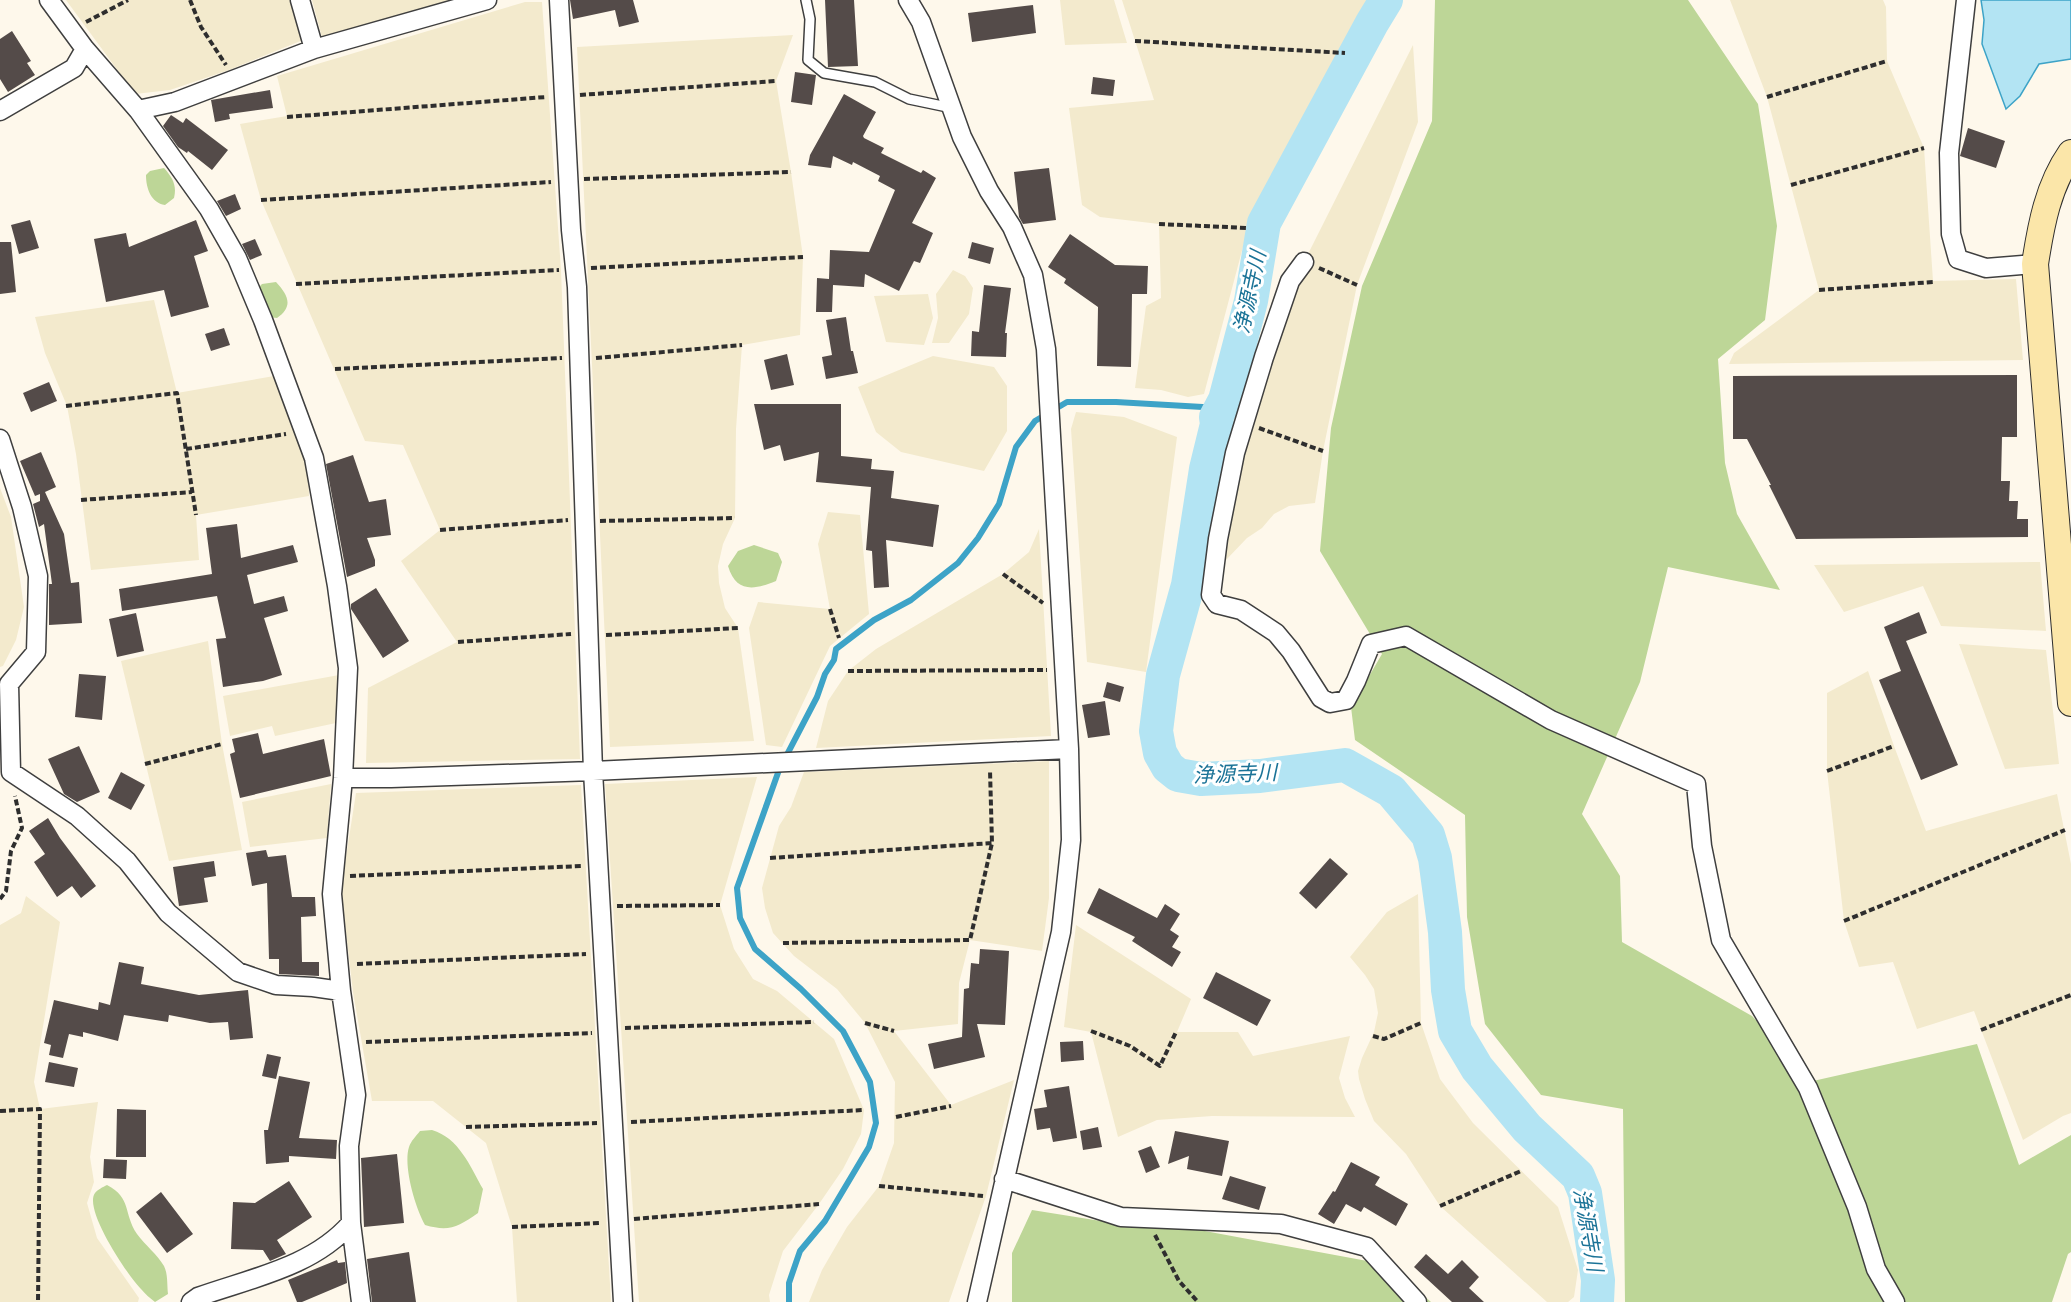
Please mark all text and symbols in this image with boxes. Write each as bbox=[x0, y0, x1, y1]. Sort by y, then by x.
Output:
water label: 浄源寺川 bbox=[1227, 246, 1272, 336]
water label: 浄源寺川 bbox=[1193, 757, 1279, 788]
water label: 浄源寺川 bbox=[1568, 1186, 1610, 1276]

